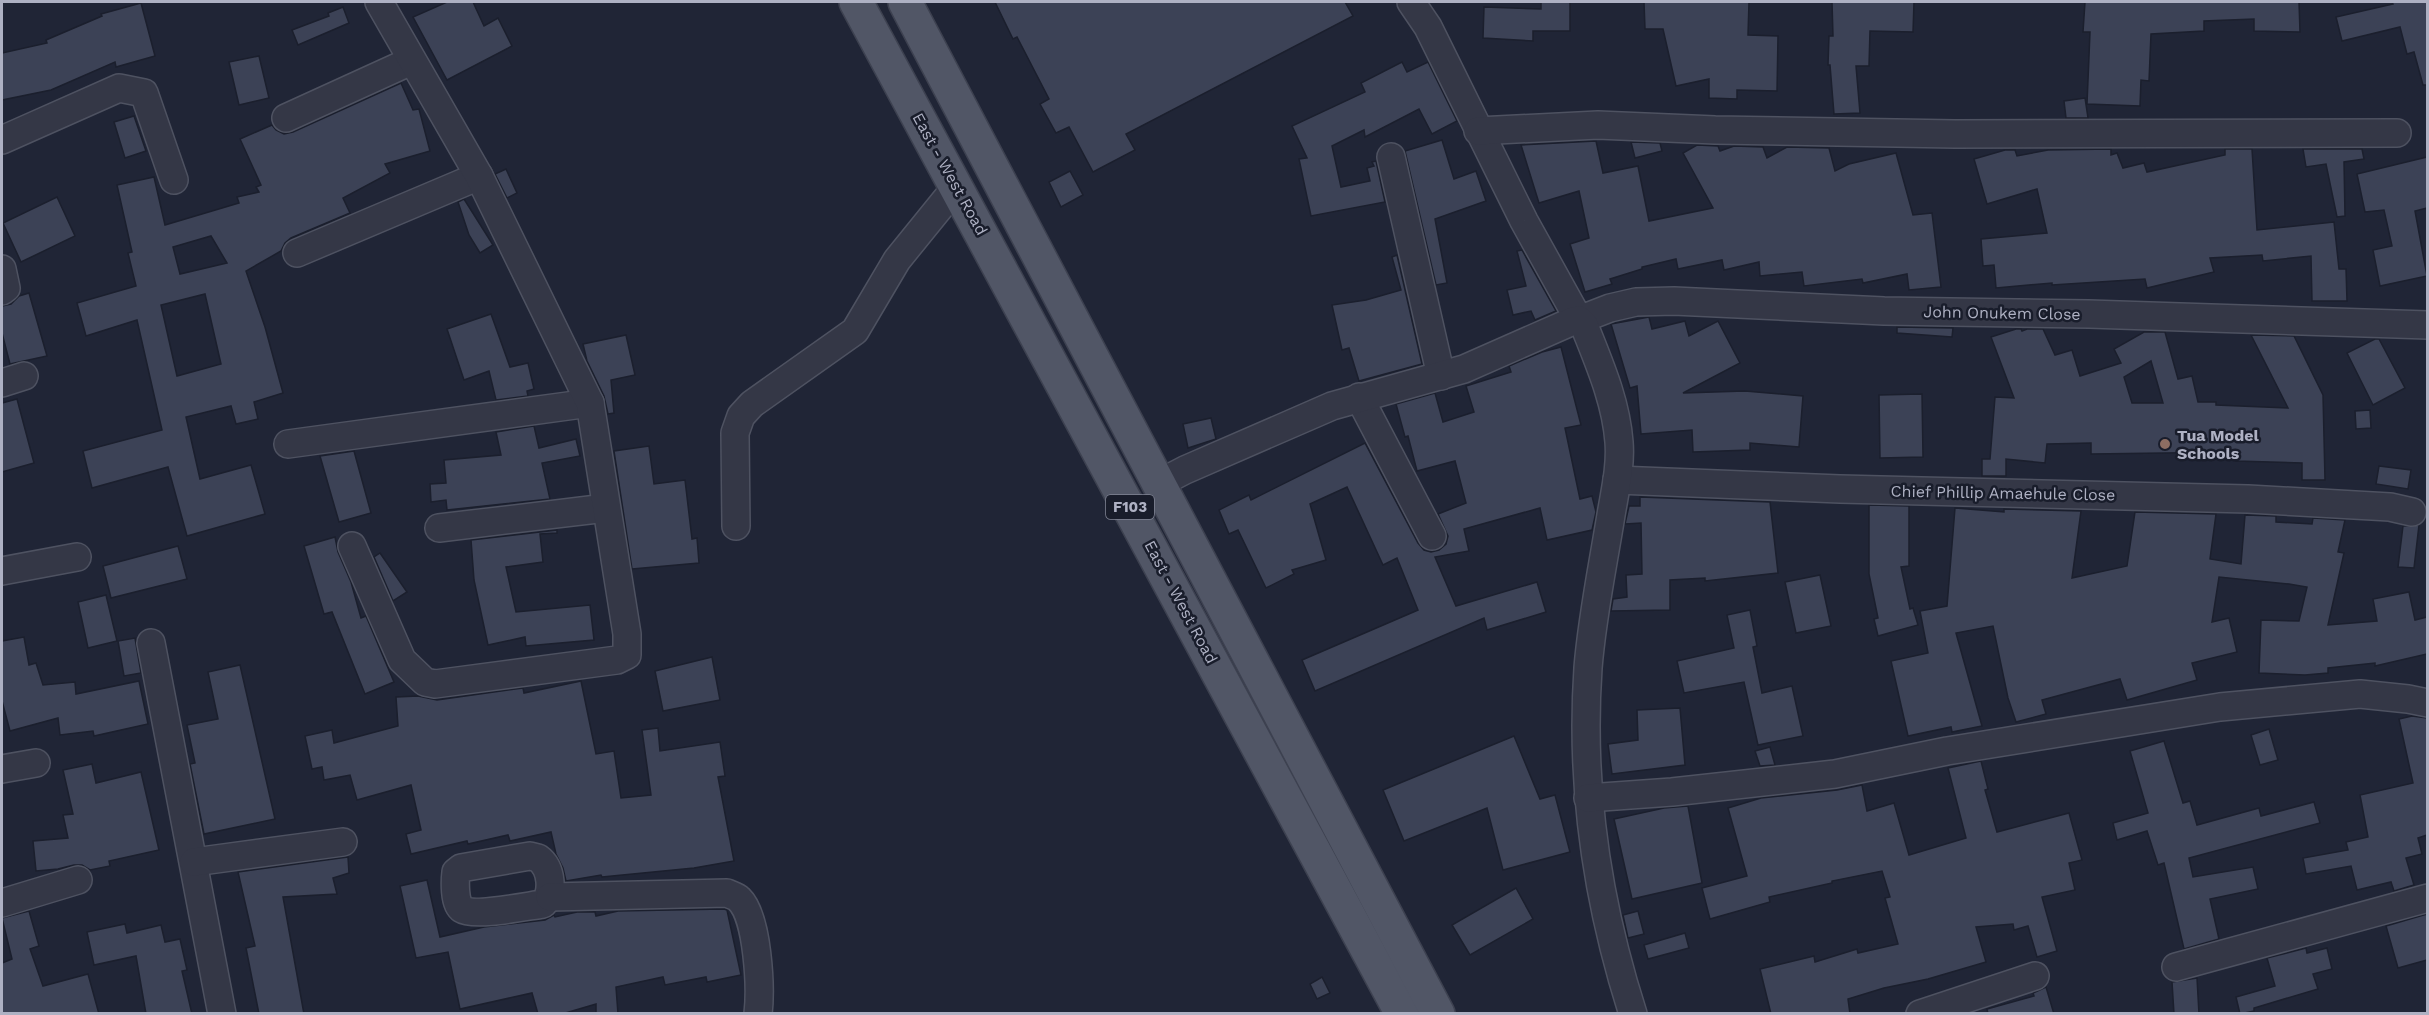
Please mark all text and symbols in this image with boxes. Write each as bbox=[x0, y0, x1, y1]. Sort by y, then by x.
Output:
street label: East - West Road bbox=[909, 110, 991, 238]
street label: John Onukem Close bbox=[1923, 302, 2081, 324]
place label: Tua Model Schools bbox=[2177, 426, 2259, 463]
marker: Tua Model Schools bbox=[2158, 437, 2172, 451]
street label: Chief Phillip Amaehule Close bbox=[1890, 482, 2116, 504]
road number: F103 bbox=[1106, 495, 1154, 519]
street label: East - West Road bbox=[1140, 537, 1222, 667]

